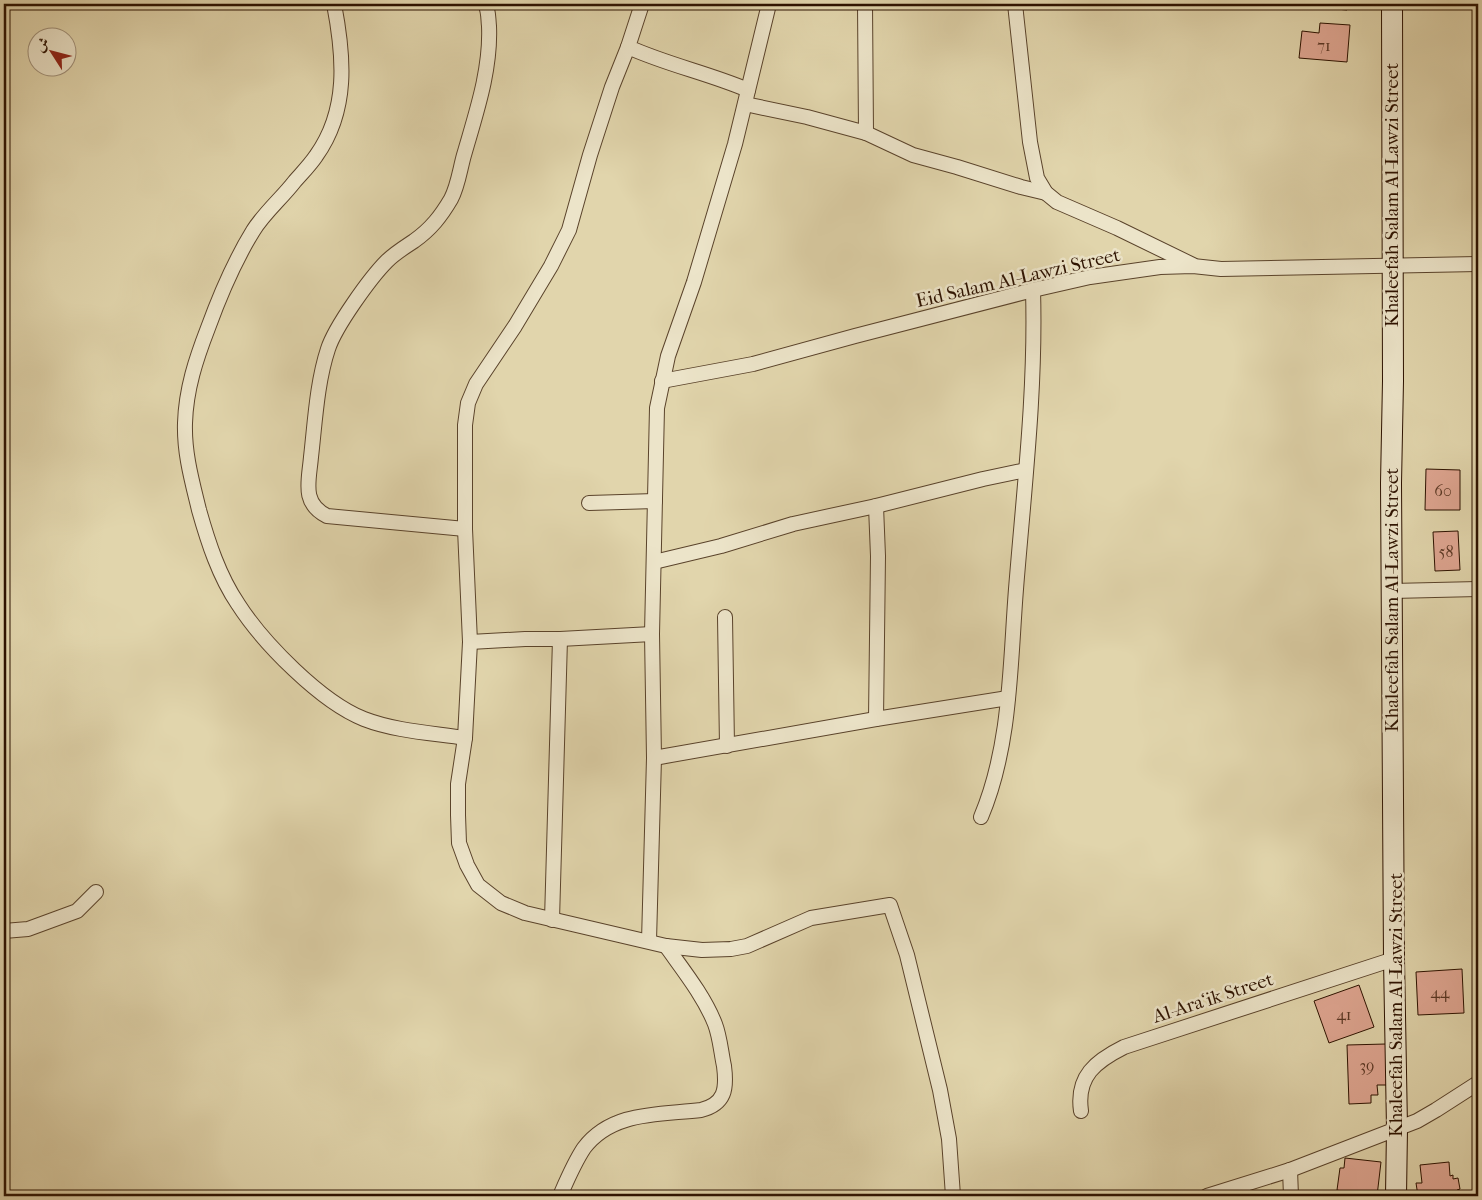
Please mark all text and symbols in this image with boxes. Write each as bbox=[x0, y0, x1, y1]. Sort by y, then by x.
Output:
north arrow bbox=[28, 28, 78, 78]
text: ش bbox=[31, 34, 53, 55]
house number: 71 bbox=[1317, 36, 1331, 55]
street label: Khaleefah Salam Al-Lawzi Street bbox=[1381, 63, 1403, 327]
street label: Eid Salam Al-Lawzi Street bbox=[914, 244, 1122, 312]
street label: Khaleefah Salam Al-Lawzi Street bbox=[1381, 468, 1403, 732]
house number: 60 bbox=[1434, 481, 1452, 500]
house number: 58 bbox=[1439, 542, 1453, 561]
street label: Khaleefah Salam Al-Lawzi Street bbox=[1385, 873, 1407, 1137]
street label: Al-Ara‘ik Street bbox=[1149, 968, 1276, 1028]
house number: 44 bbox=[1431, 983, 1450, 1002]
house number: 41 bbox=[1336, 1005, 1352, 1024]
house number: 39 bbox=[1360, 1056, 1374, 1075]

